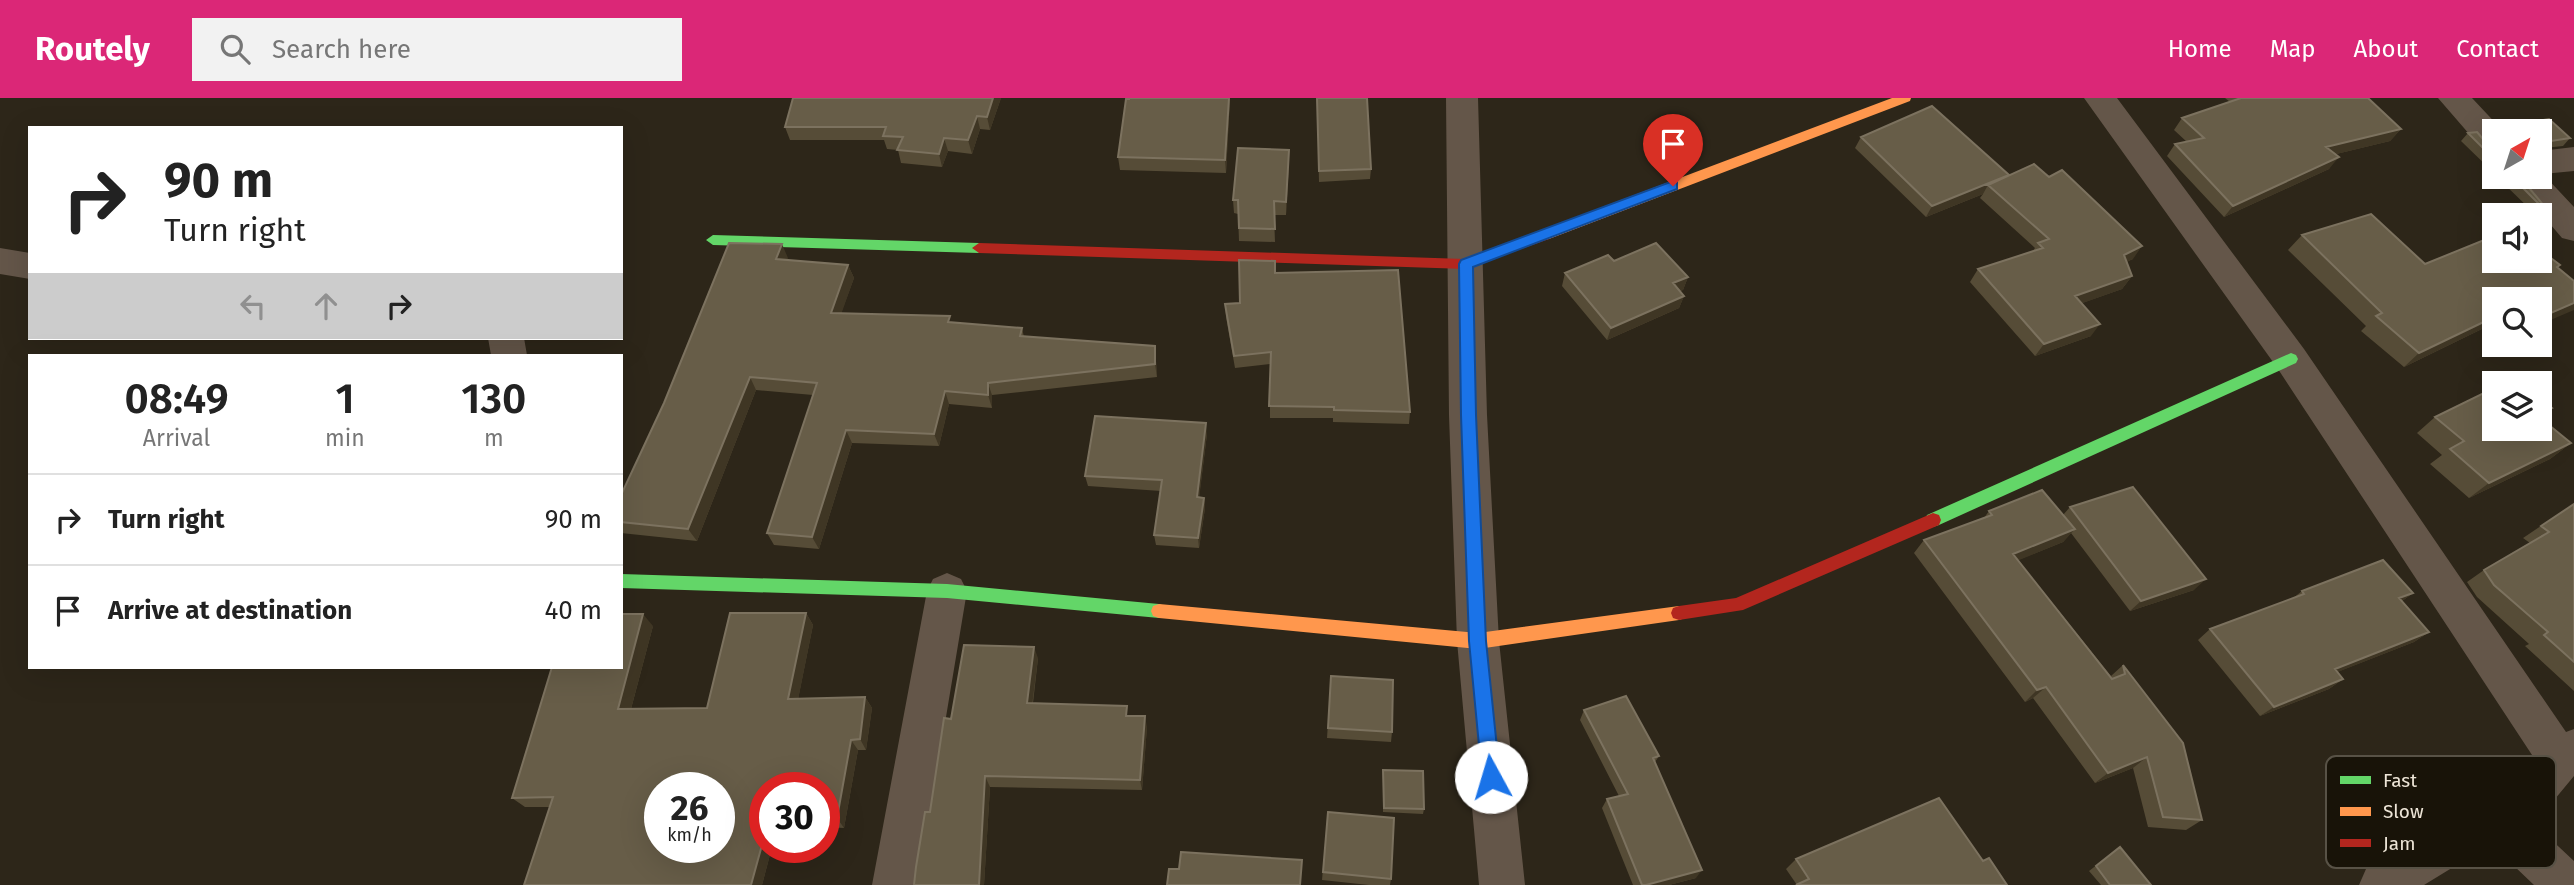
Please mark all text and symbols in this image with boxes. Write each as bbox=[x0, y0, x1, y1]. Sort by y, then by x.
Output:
search box bbox=[192, 18, 682, 81]
text: Routely bbox=[35, 29, 150, 69]
icon: search bbox=[216, 30, 254, 68]
text: Search here bbox=[272, 34, 411, 65]
text: Home bbox=[2168, 35, 2232, 63]
text: Map bbox=[2270, 35, 2316, 63]
text: About bbox=[2354, 35, 2418, 63]
text: Contact bbox=[2456, 35, 2539, 63]
pin bbox=[1643, 114, 1703, 186]
north arrow bbox=[2482, 119, 2552, 189]
map controls bbox=[2482, 119, 2552, 441]
icon: arrive bbox=[1654, 125, 1692, 163]
text: 90 m bbox=[164, 151, 273, 210]
icon: right bbox=[49, 154, 140, 245]
button: sound bbox=[2482, 203, 2552, 273]
text: Turn right bbox=[164, 211, 306, 249]
icon: left bbox=[234, 287, 272, 325]
icon: ahead bbox=[307, 287, 345, 325]
icon: right bbox=[380, 287, 418, 325]
button: search bbox=[2482, 287, 2552, 357]
button: layers bbox=[2482, 371, 2552, 441]
text: 08:49 bbox=[125, 374, 229, 424]
text: 1 bbox=[335, 374, 355, 424]
text: 130 bbox=[461, 374, 526, 424]
text: Arrival bbox=[143, 424, 210, 452]
text: min bbox=[325, 424, 365, 452]
text: m bbox=[484, 424, 504, 452]
icon: right bbox=[49, 501, 87, 539]
text: Turn right bbox=[108, 504, 225, 535]
text: 90 m bbox=[545, 504, 602, 535]
icon: arrive bbox=[49, 592, 87, 630]
text: Arrive at destination bbox=[108, 595, 352, 626]
text: 40 m bbox=[544, 595, 602, 626]
position arrow bbox=[1454, 740, 1528, 814]
legend bbox=[2326, 756, 2556, 868]
text: Fast bbox=[2383, 769, 2417, 792]
speed limit sign: 30 bbox=[749, 772, 840, 863]
text: 26 bbox=[671, 787, 708, 829]
text: Slow bbox=[2383, 800, 2424, 823]
text: km/h bbox=[667, 824, 712, 846]
text: Jam bbox=[2383, 832, 2415, 855]

